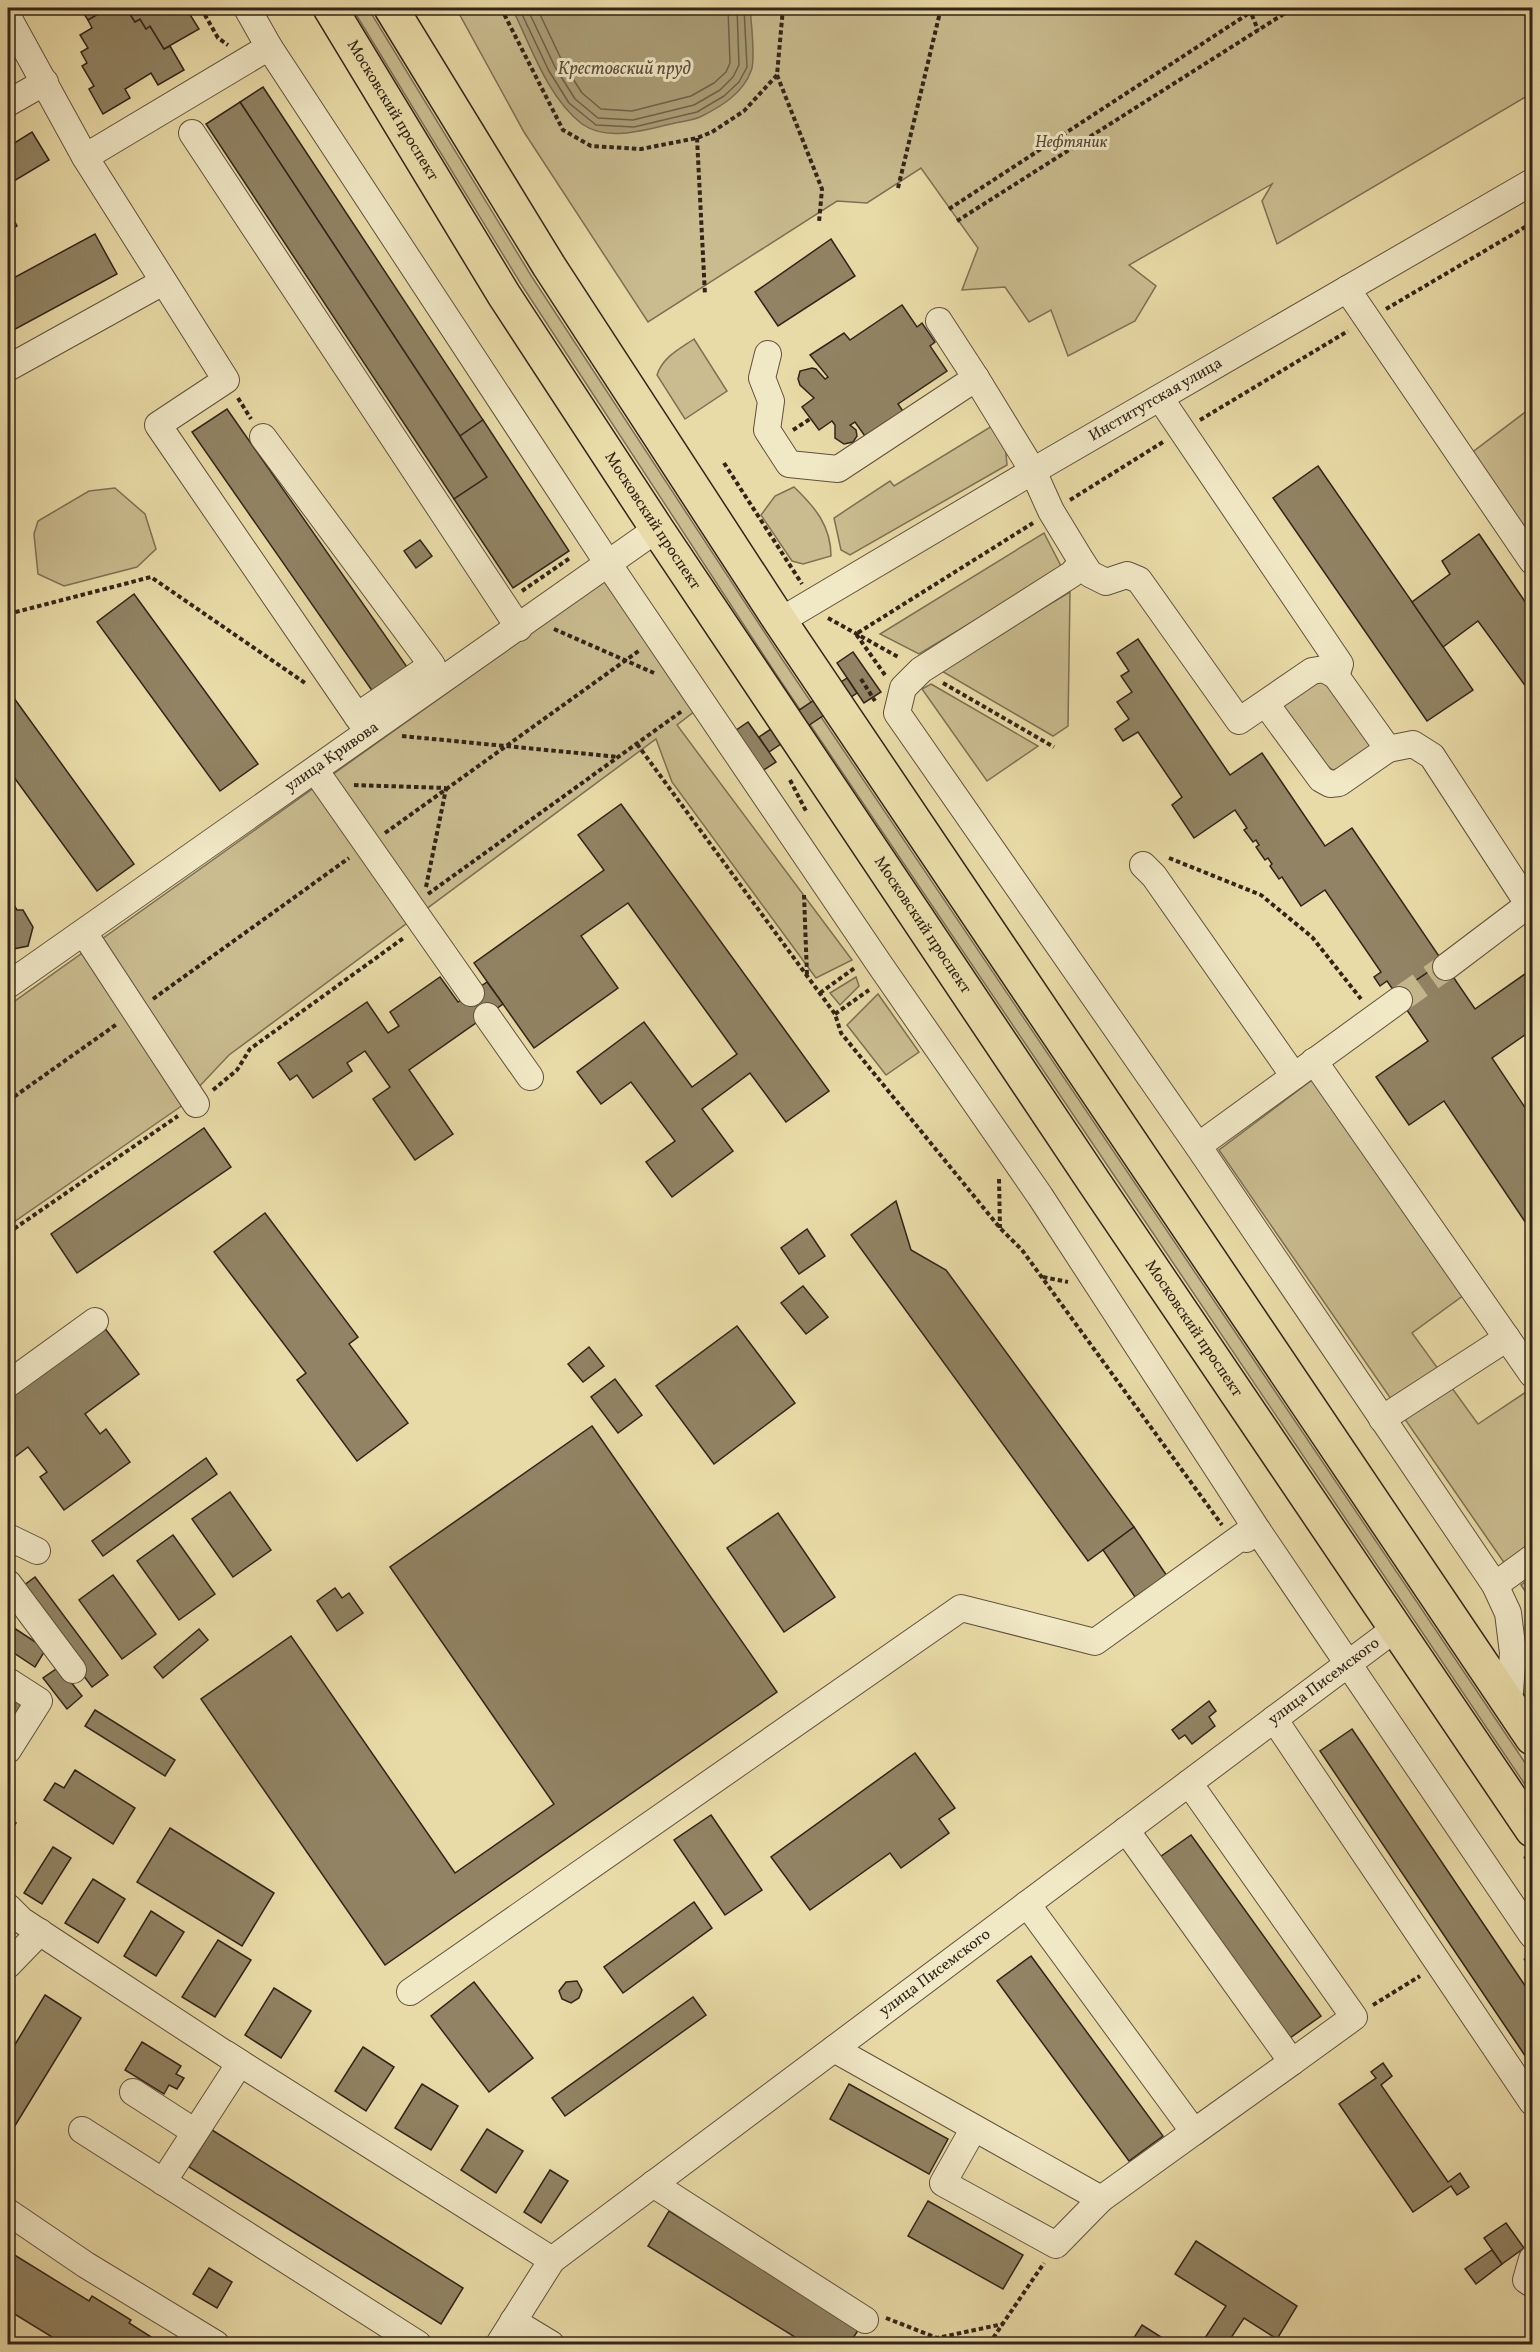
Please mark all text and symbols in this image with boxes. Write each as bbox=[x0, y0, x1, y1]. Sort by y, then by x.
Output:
street label: Московский проспект bbox=[341, 36, 443, 185]
water label: Крестовский пруд bbox=[557, 57, 692, 82]
park label: Нефтяник bbox=[1035, 132, 1108, 154]
street label: Институтская улица bbox=[1085, 353, 1227, 447]
street label: Московский проспект bbox=[599, 448, 706, 594]
street label: улица Кривова bbox=[281, 717, 383, 798]
street label: Московский проспект bbox=[868, 852, 976, 998]
street label: Московский проспект bbox=[1139, 1256, 1247, 1402]
street label: улица Писемского bbox=[1264, 1633, 1385, 1731]
street label: улица Писемского bbox=[875, 1924, 996, 2022]

